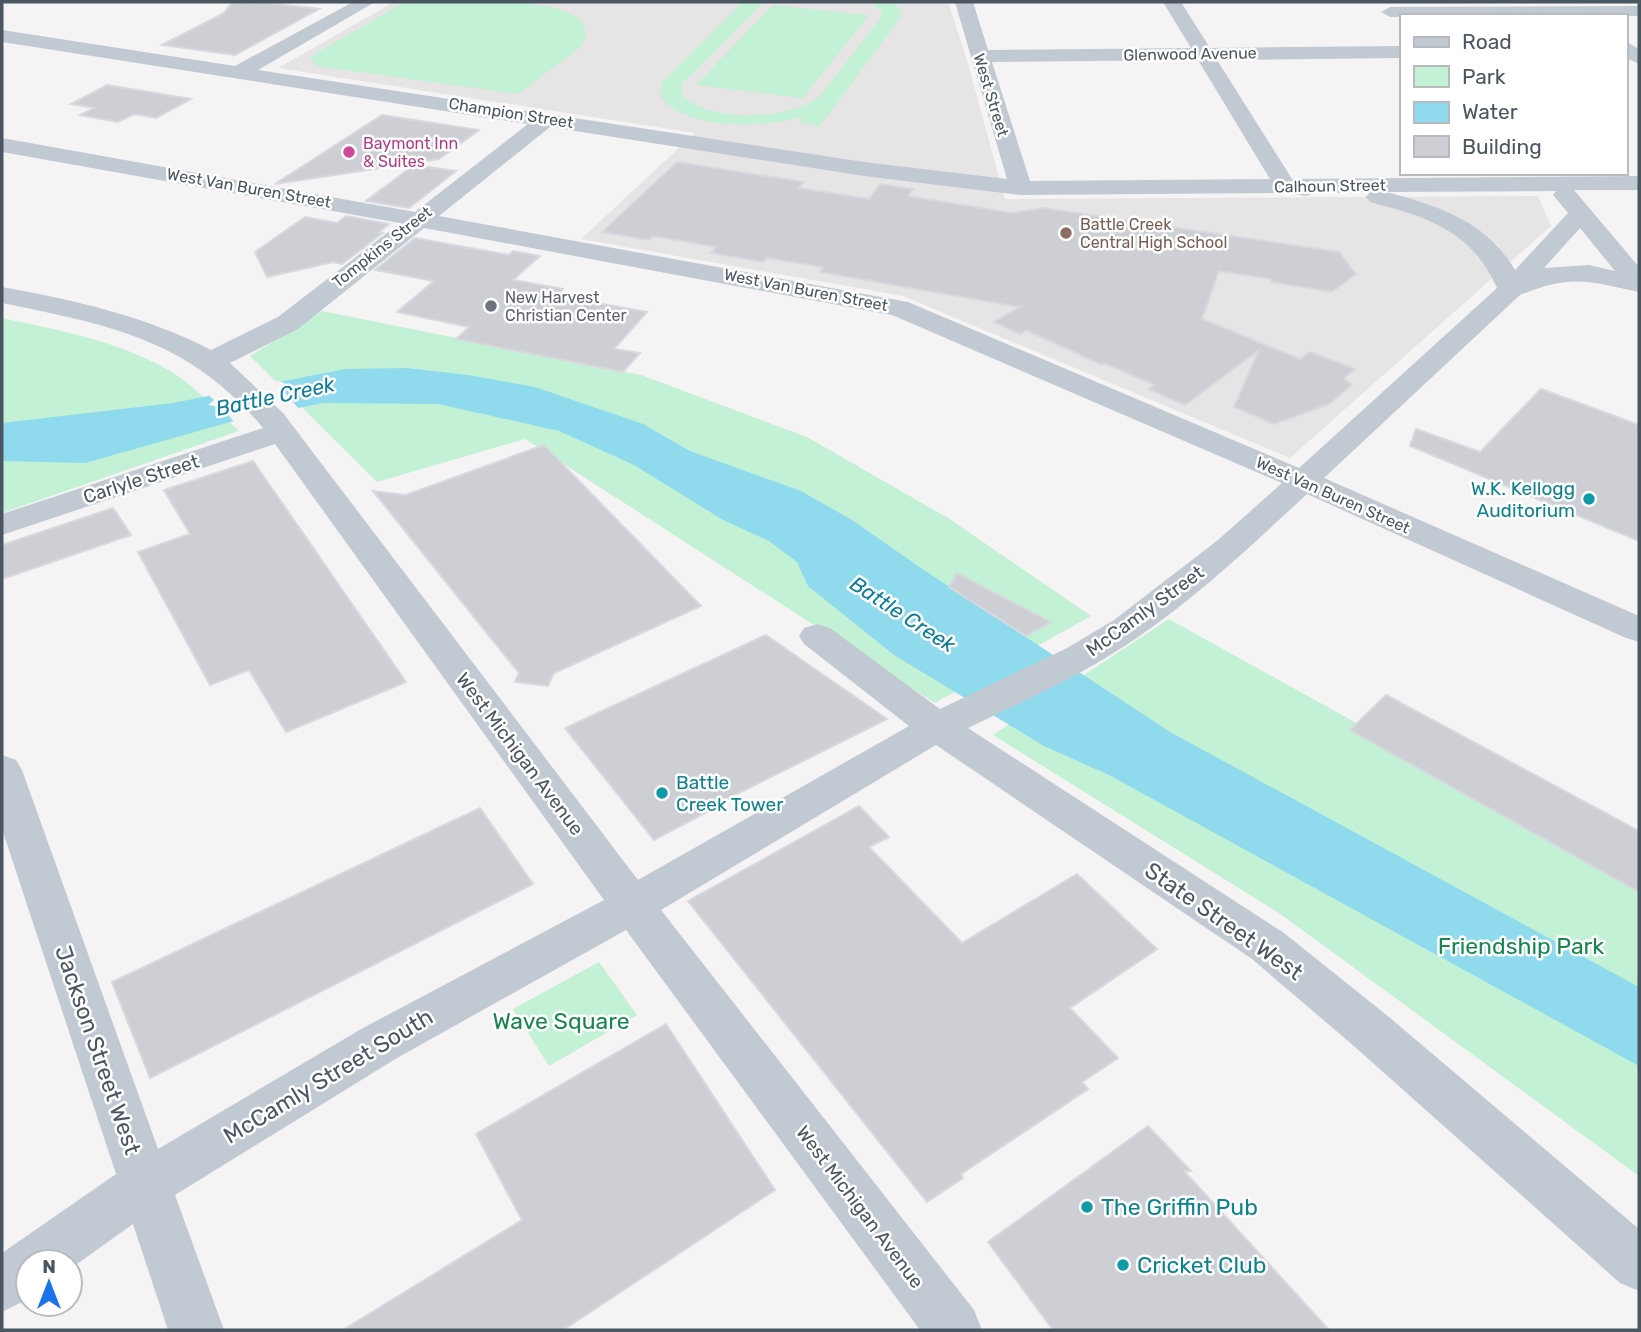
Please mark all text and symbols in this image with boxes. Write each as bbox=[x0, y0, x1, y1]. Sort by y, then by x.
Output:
legend bbox=[1400, 14, 1627, 175]
text: Road bbox=[1462, 29, 1512, 54]
street label: Glenwood Avenue bbox=[1123, 43, 1257, 65]
street label: West Street bbox=[969, 51, 1013, 139]
text: Park bbox=[1462, 64, 1506, 89]
street label: Champion Street bbox=[447, 94, 575, 132]
text: Water bbox=[1462, 99, 1518, 124]
place label: Baymont Inn & Suites bbox=[363, 134, 458, 171]
text: Building bbox=[1462, 134, 1542, 159]
marker: Baymont Inn & Suites bbox=[341, 144, 357, 160]
street label: West Van Buren Street bbox=[165, 164, 333, 212]
street label: Calhoun Street bbox=[1274, 176, 1386, 196]
street label: Tompkins Street bbox=[329, 202, 435, 292]
place label: Battle Creek Central High School bbox=[1080, 215, 1227, 252]
marker: Battle Creek Central High School bbox=[1058, 225, 1074, 241]
street label: West Van Buren Street bbox=[722, 265, 890, 315]
place label: New Harvest Christian Center bbox=[505, 288, 627, 325]
marker: New Harvest Christian Center bbox=[483, 298, 499, 314]
water label: Battle Creek bbox=[213, 371, 338, 421]
street label: Carlyle Street bbox=[80, 449, 202, 509]
street label: West Van Buren Street bbox=[1253, 452, 1413, 538]
place label: W.K. Kellogg Auditorium bbox=[1471, 477, 1575, 522]
marker: W.K. Kellogg Auditorium bbox=[1581, 491, 1597, 507]
street label: McCamly Street bbox=[1082, 560, 1209, 661]
water label: Battle Creek bbox=[846, 571, 961, 658]
street label: West Michigan Avenue bbox=[451, 668, 589, 840]
place label: Battle Creek Tower bbox=[676, 771, 784, 816]
marker: Battle Creek Tower bbox=[654, 785, 670, 801]
street label: State Street West bbox=[1140, 856, 1308, 986]
park label: Friendship Park bbox=[1438, 932, 1604, 960]
street label: Jackson Street West bbox=[49, 942, 147, 1158]
street label: McCamly Street South bbox=[218, 1002, 438, 1150]
park label: Wave Square bbox=[492, 1007, 630, 1035]
street label: West Michigan Avenue bbox=[791, 1121, 929, 1293]
place label: The Griffin Pub bbox=[1101, 1193, 1258, 1221]
marker: The Griffin Pub bbox=[1079, 1199, 1095, 1215]
north arrow bbox=[14, 1248, 84, 1318]
place label: Cricket Club bbox=[1137, 1251, 1267, 1279]
text: N bbox=[42, 1255, 56, 1278]
marker: Cricket Club bbox=[1115, 1257, 1131, 1273]

